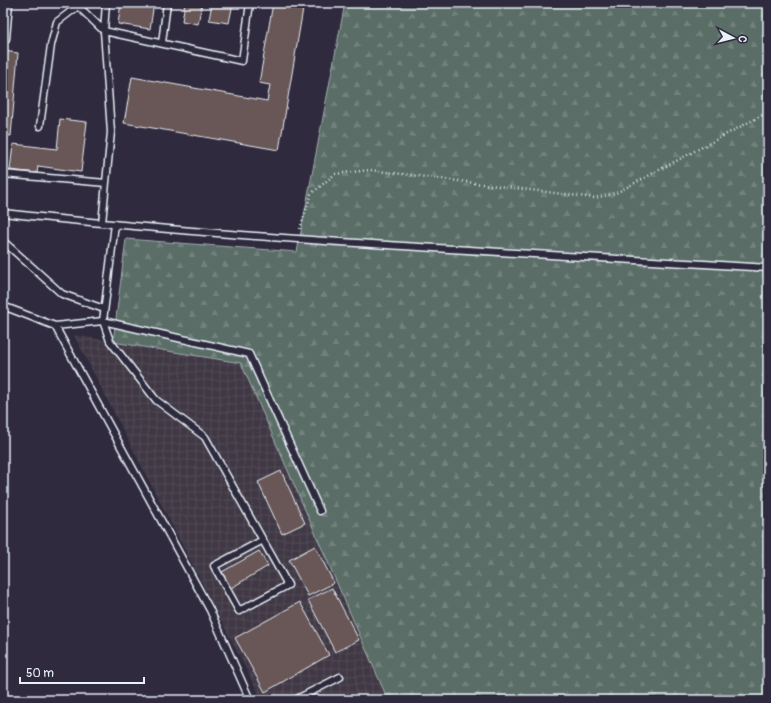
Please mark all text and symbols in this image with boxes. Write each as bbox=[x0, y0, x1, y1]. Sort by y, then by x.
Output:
north arrow bbox=[713, 18, 753, 58]
text: С bbox=[736, 35, 749, 44]
scale bar bbox=[20, 659, 144, 685]
text: 50 m bbox=[26, 666, 54, 681]

